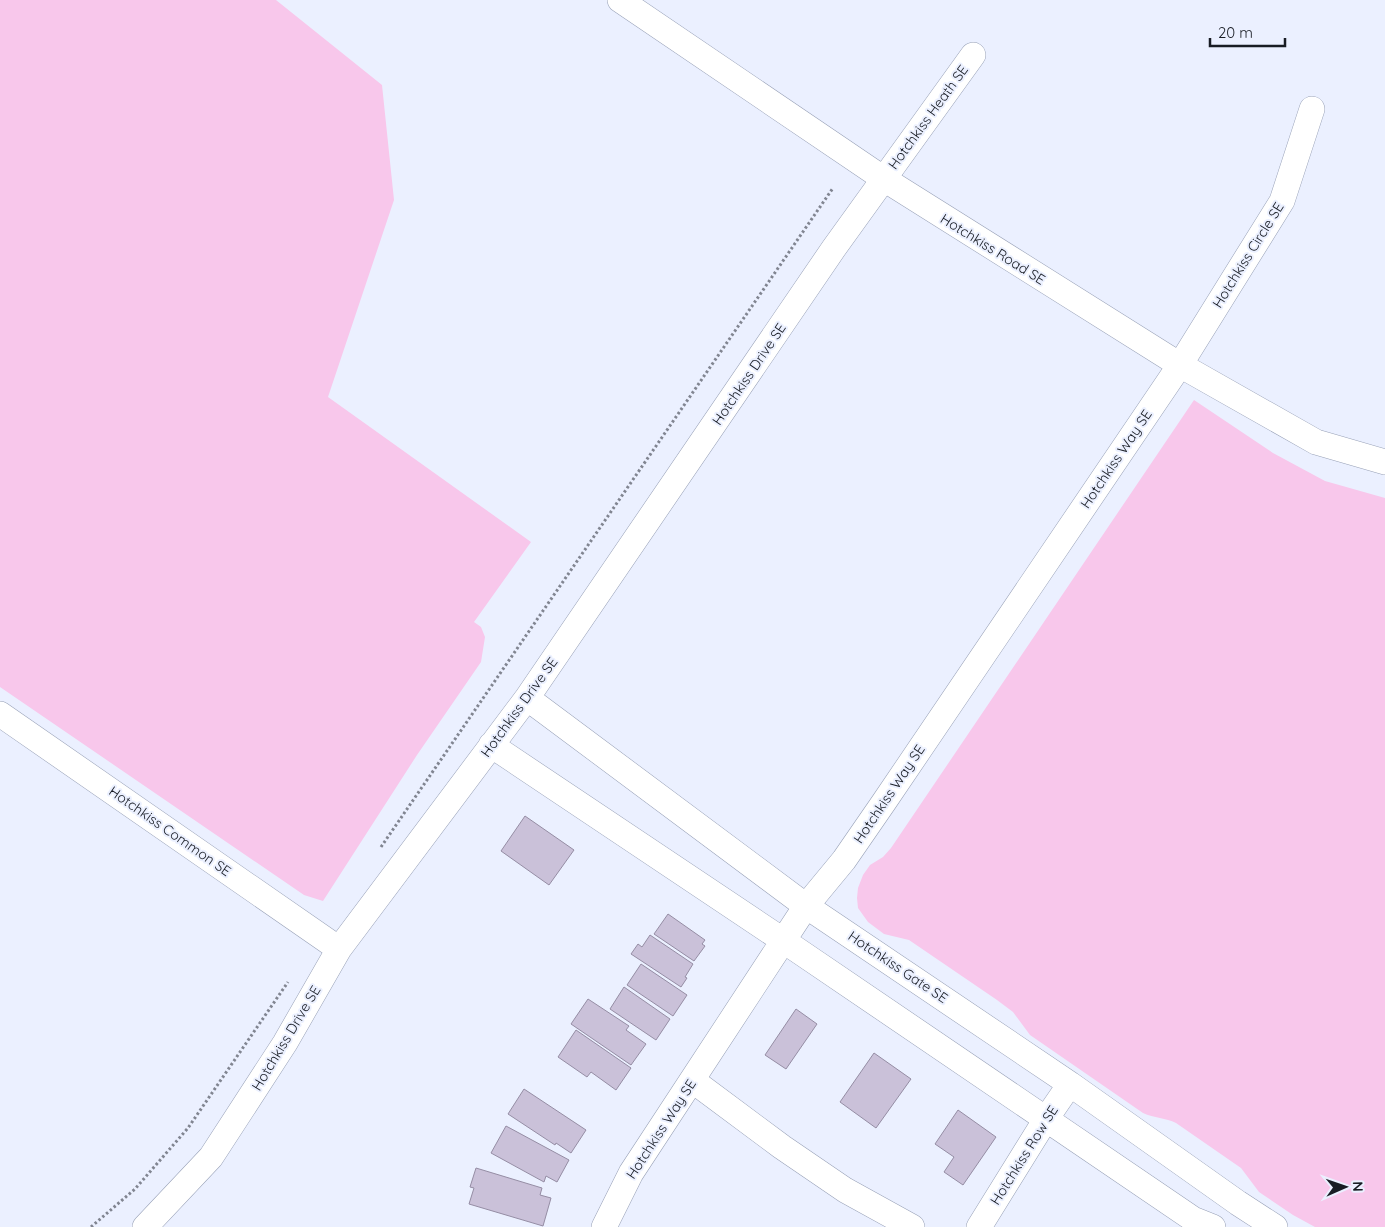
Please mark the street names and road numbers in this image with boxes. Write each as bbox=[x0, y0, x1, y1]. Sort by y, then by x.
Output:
street label: Hotchkiss Heath SE bbox=[884, 61, 972, 173]
street label: Hotchkiss Circle SE bbox=[1208, 199, 1288, 311]
street label: Hotchkiss Road SE bbox=[937, 210, 1049, 289]
street label: Hotchkiss Drive SE bbox=[708, 320, 790, 428]
street label: Hotchkiss Way SE bbox=[1076, 406, 1156, 512]
street label: Hotchkiss Drive SE bbox=[477, 653, 561, 761]
street label: Hotchkiss Way SE bbox=[849, 741, 929, 847]
street label: Hotchkiss Common SE bbox=[105, 782, 235, 880]
street label: Hotchkiss Gate SE bbox=[845, 927, 951, 1007]
street label: Hotchkiss Drive SE bbox=[248, 982, 324, 1094]
street label: Hotchkiss Way SE bbox=[622, 1076, 700, 1182]
street label: Hotchkiss Row SE bbox=[986, 1102, 1062, 1208]

